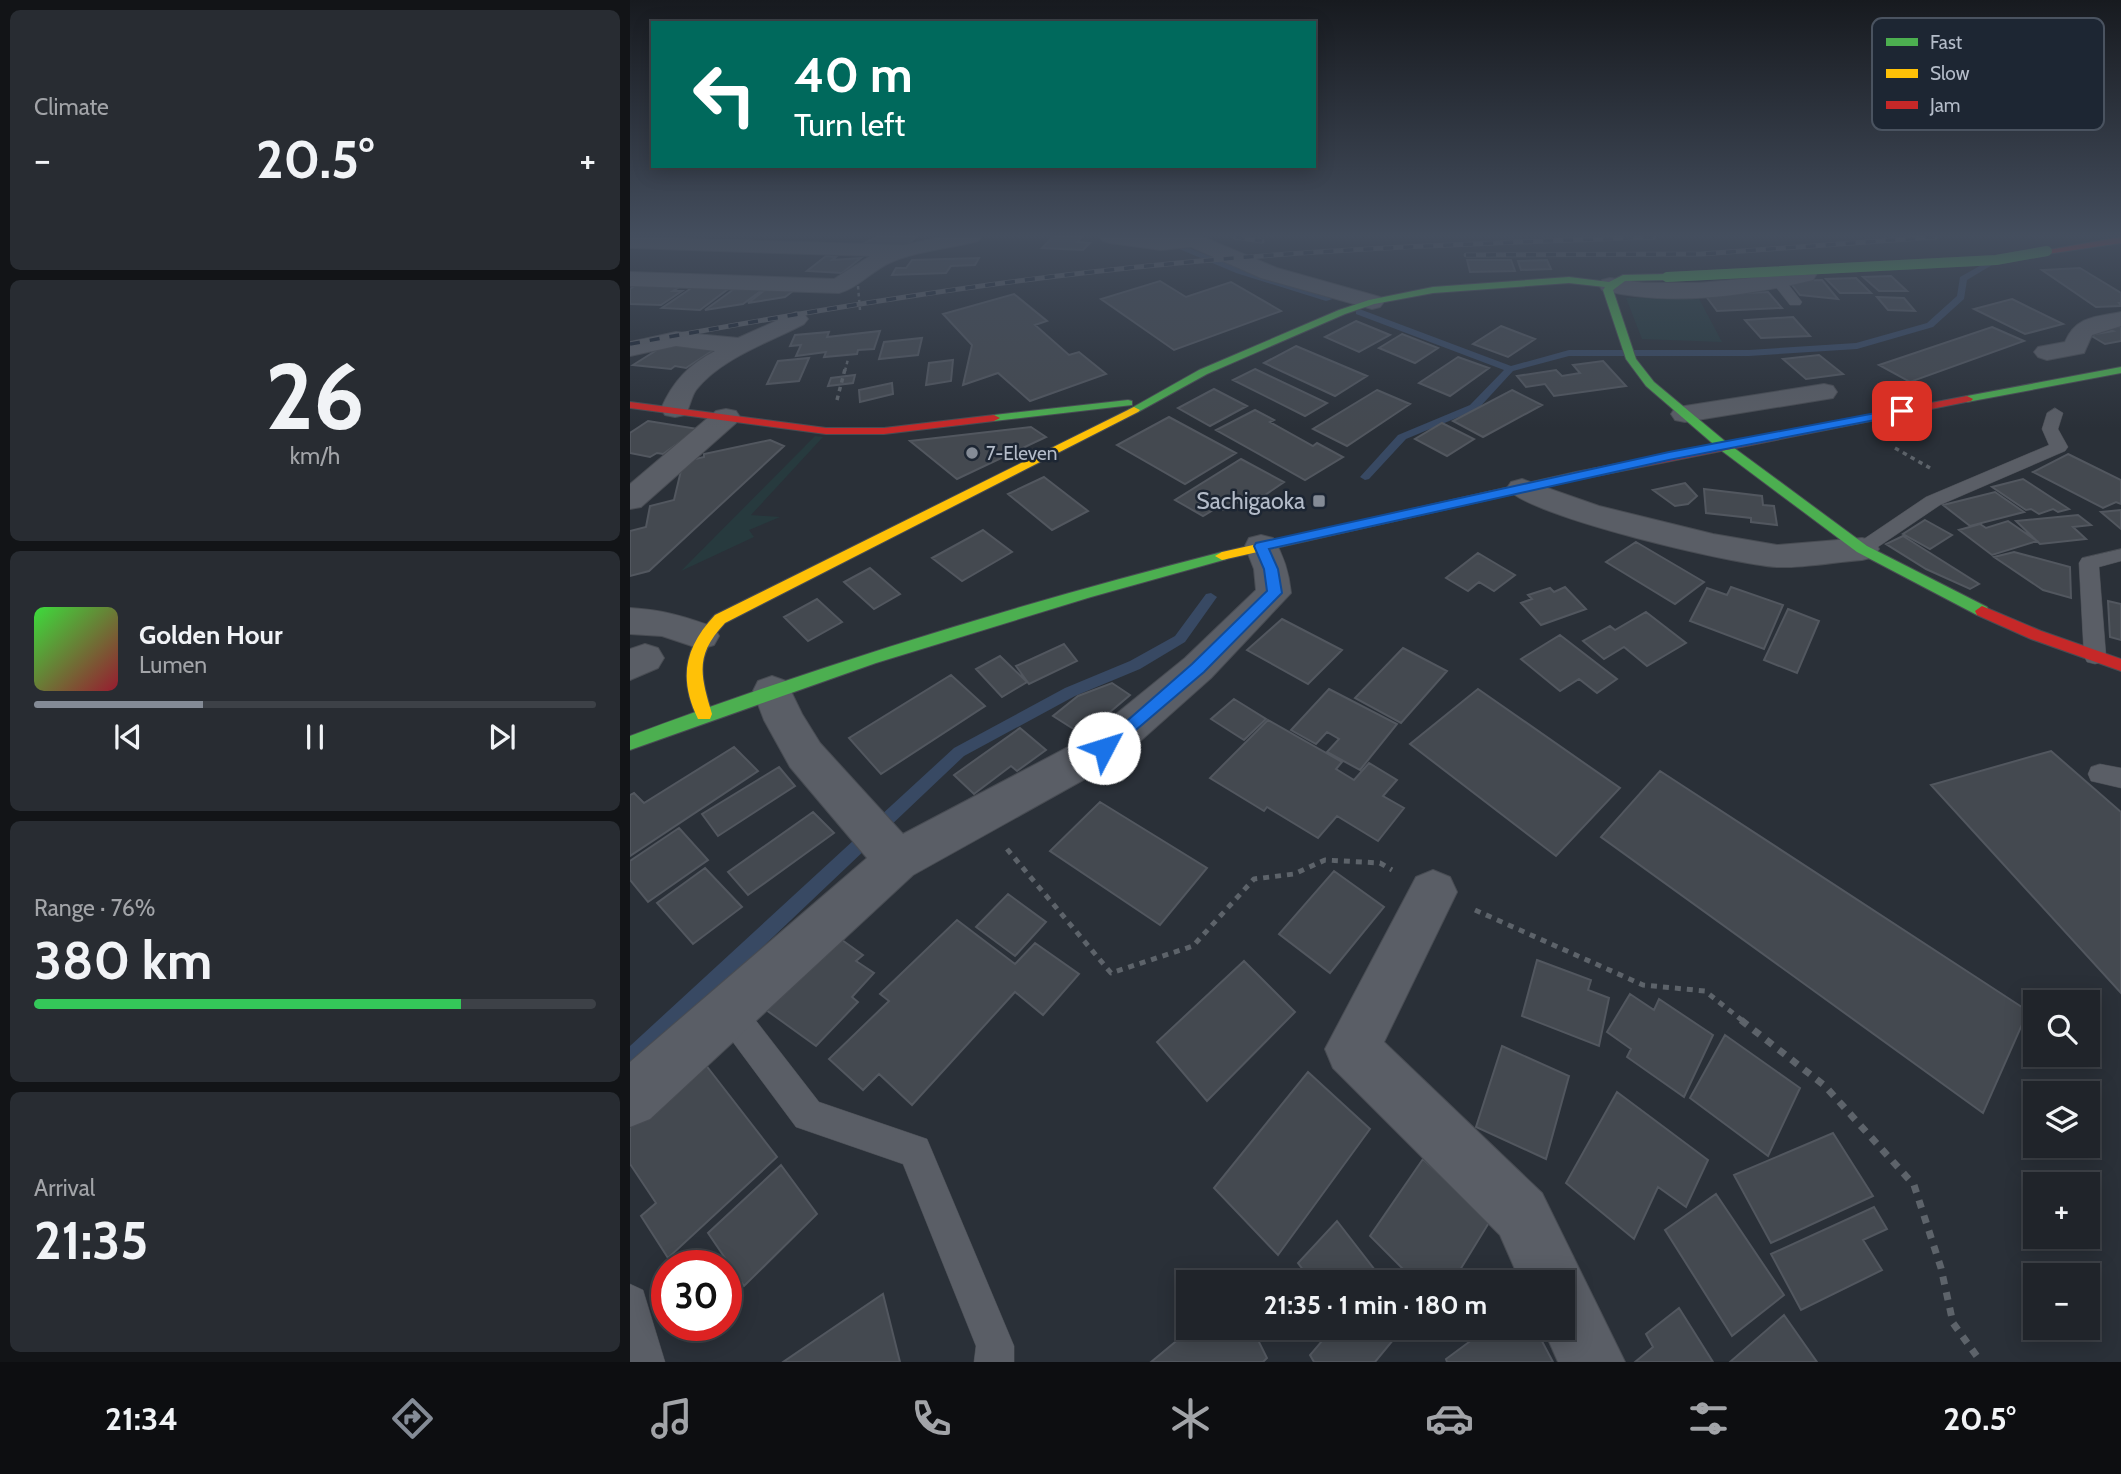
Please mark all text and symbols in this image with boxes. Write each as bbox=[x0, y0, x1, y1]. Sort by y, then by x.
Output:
legend bbox=[1872, 18, 2104, 130]
text: Fast bbox=[1930, 31, 1963, 54]
text: 40 m bbox=[794, 45, 913, 104]
icon: left bbox=[679, 49, 770, 140]
text: Slow bbox=[1930, 62, 1970, 85]
text: Climate bbox=[34, 93, 109, 121]
text: Jam bbox=[1929, 94, 1960, 117]
text: Turn left bbox=[794, 105, 905, 144]
text: 20.5° bbox=[256, 128, 374, 191]
text: − bbox=[34, 136, 51, 183]
text: + bbox=[579, 136, 596, 183]
text: 26 bbox=[265, 341, 365, 452]
pin bbox=[1872, 381, 1932, 441]
icon: arrive bbox=[1883, 392, 1921, 430]
text: km/h bbox=[290, 442, 340, 470]
place label: 7-Eleven bbox=[986, 442, 1057, 465]
marker: 7-Eleven bbox=[964, 445, 980, 461]
place label: Sachigaoka bbox=[1196, 487, 1305, 515]
marker: Sachigaoka bbox=[1311, 493, 1327, 509]
text: Golden Hour bbox=[139, 619, 282, 651]
text: Lumen bbox=[139, 651, 207, 679]
position arrow bbox=[1067, 711, 1141, 785]
icon: previous bbox=[109, 718, 147, 756]
icon: pause bbox=[296, 718, 334, 756]
icon: next bbox=[483, 718, 521, 756]
text: Range · 76% bbox=[34, 894, 155, 922]
text: 380 km bbox=[34, 929, 212, 992]
map controls bbox=[2023, 990, 2100, 1340]
button: search bbox=[2023, 990, 2100, 1067]
button: layers bbox=[2023, 1081, 2100, 1158]
button: + bbox=[2023, 1172, 2100, 1249]
text: Arrival bbox=[34, 1174, 95, 1202]
text: 21:35 bbox=[34, 1209, 148, 1272]
speed limit sign: 30 bbox=[651, 1250, 742, 1341]
button: − bbox=[2023, 1263, 2100, 1340]
text: 21:35 · 1 min · 180 m bbox=[1264, 1289, 1487, 1321]
icon: directions bbox=[388, 1394, 437, 1443]
icon: music bbox=[647, 1394, 696, 1443]
icon: phone bbox=[907, 1394, 956, 1443]
icon: climate bbox=[1166, 1394, 1215, 1443]
icon: car bbox=[1425, 1394, 1474, 1443]
icon: filters bbox=[1684, 1394, 1733, 1443]
text: 21:34 bbox=[105, 1399, 178, 1438]
text: 20.5° bbox=[1943, 1399, 2016, 1438]

